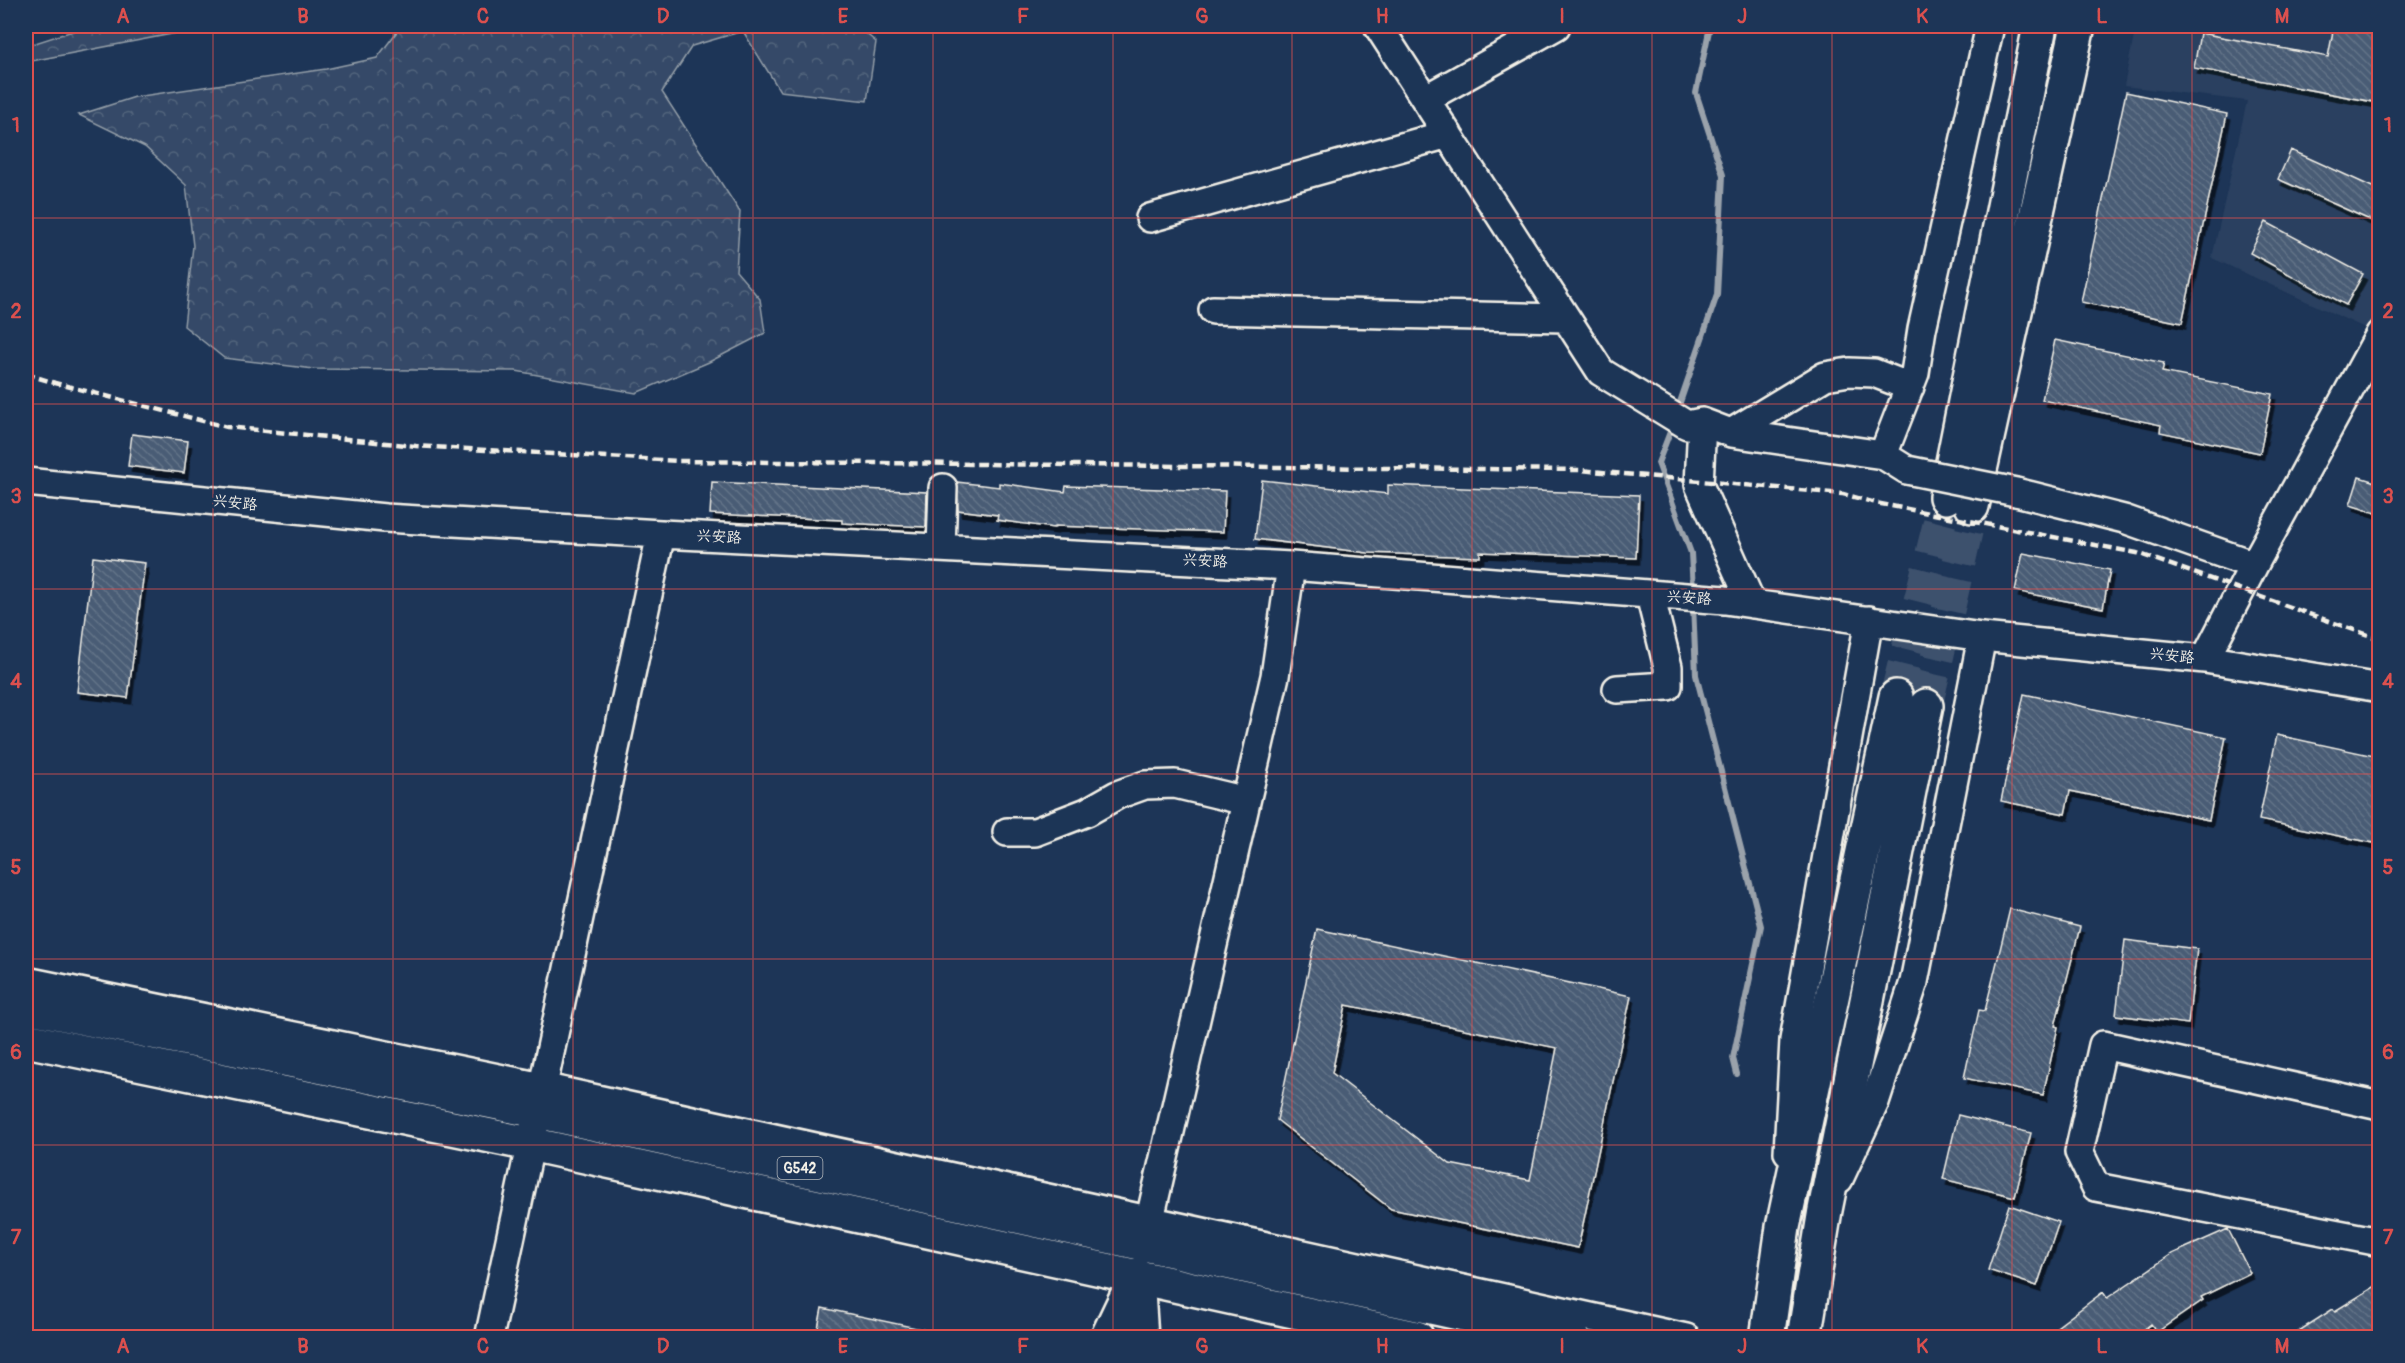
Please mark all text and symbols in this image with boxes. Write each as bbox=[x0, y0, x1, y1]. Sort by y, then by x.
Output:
text: A bbox=[117, 4, 130, 29]
text: B bbox=[297, 4, 309, 29]
text: C bbox=[477, 4, 489, 29]
text: D bbox=[657, 4, 670, 29]
text: E bbox=[838, 4, 849, 29]
text: F bbox=[1017, 4, 1029, 29]
text: G bbox=[1195, 4, 1209, 29]
text: H bbox=[1376, 4, 1389, 29]
text: I bbox=[1559, 4, 1565, 29]
text: J bbox=[1737, 4, 1747, 29]
text: K bbox=[1916, 4, 1928, 29]
text: L bbox=[2096, 4, 2108, 29]
text: M bbox=[2275, 4, 2289, 29]
text: 1 bbox=[12, 113, 20, 138]
text: 1 bbox=[2384, 113, 2392, 138]
text: 2 bbox=[10, 299, 22, 324]
text: 2 bbox=[2382, 299, 2394, 324]
text: 3 bbox=[10, 484, 22, 509]
text: 3 bbox=[2382, 484, 2394, 509]
street label: 兴安路 bbox=[212, 491, 258, 515]
street label: 兴安路 bbox=[696, 526, 742, 548]
street label: 兴安路 bbox=[1182, 550, 1228, 572]
street label: 兴安路 bbox=[1666, 587, 1712, 609]
street label: 兴安路 bbox=[2149, 644, 2195, 668]
text: 4 bbox=[10, 669, 22, 694]
text: 4 bbox=[2382, 669, 2394, 694]
text: 5 bbox=[11, 855, 22, 880]
text: 5 bbox=[2383, 855, 2394, 880]
text: 6 bbox=[10, 1040, 22, 1065]
text: 6 bbox=[2382, 1040, 2394, 1065]
road number: G542 bbox=[778, 1157, 822, 1179]
text: 7 bbox=[11, 1225, 22, 1250]
text: 7 bbox=[2383, 1225, 2394, 1250]
text: A bbox=[117, 1334, 130, 1359]
text: B bbox=[297, 1334, 309, 1359]
text: C bbox=[477, 1334, 489, 1359]
text: D bbox=[657, 1334, 670, 1359]
text: E bbox=[838, 1334, 849, 1359]
text: F bbox=[1017, 1334, 1029, 1359]
text: G bbox=[1195, 1334, 1209, 1359]
text: H bbox=[1376, 1334, 1389, 1359]
text: I bbox=[1559, 1334, 1565, 1359]
text: J bbox=[1737, 1334, 1747, 1359]
text: K bbox=[1916, 1334, 1928, 1359]
text: L bbox=[2096, 1334, 2108, 1359]
text: M bbox=[2275, 1334, 2289, 1359]

